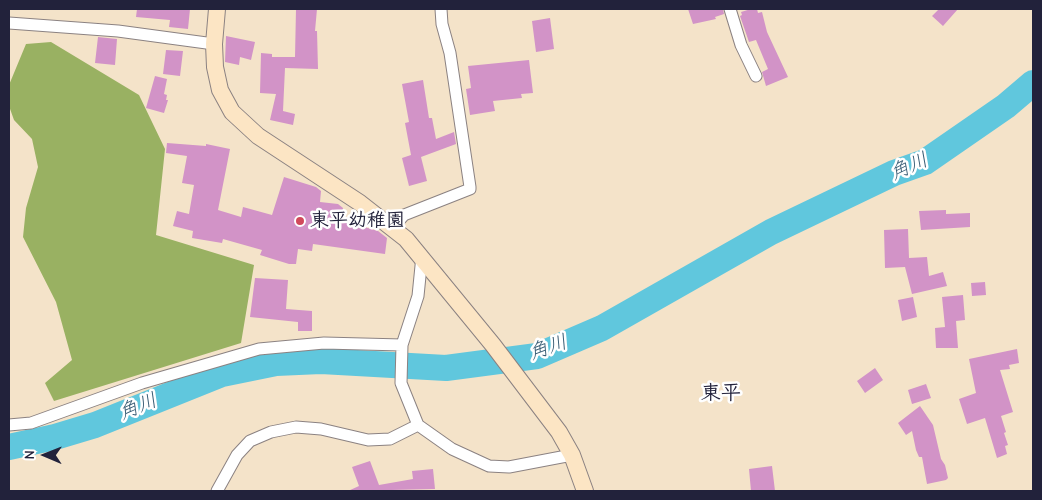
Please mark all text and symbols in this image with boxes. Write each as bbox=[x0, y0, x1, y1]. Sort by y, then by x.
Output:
water label: 角川 bbox=[886, 148, 932, 186]
place label: 東平幼稚園 bbox=[310, 210, 405, 232]
marker: 東平幼稚園 bbox=[294, 215, 306, 227]
water label: 角川 bbox=[525, 330, 571, 366]
district label: 東平 bbox=[701, 381, 741, 405]
water label: 角川 bbox=[115, 388, 161, 426]
north arrow bbox=[20, 430, 70, 480]
text: N bbox=[21, 450, 38, 459]

